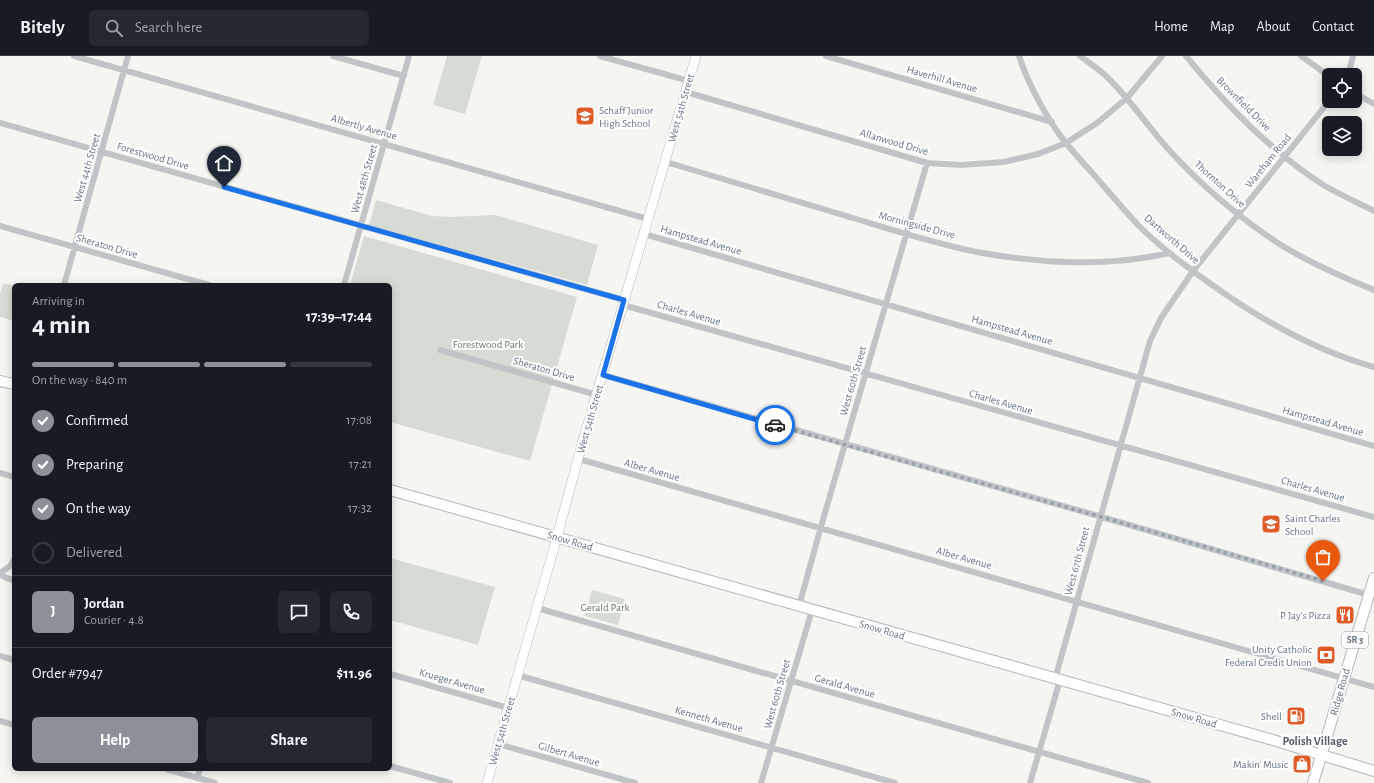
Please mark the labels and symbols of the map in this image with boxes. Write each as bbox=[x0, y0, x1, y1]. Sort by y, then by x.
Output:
street label: Haverhill Avenue bbox=[905, 64, 979, 94]
street label: West 54th Street bbox=[666, 72, 696, 143]
street label: Brownfield Drive bbox=[1215, 75, 1273, 133]
school or university icon: Schaff Junior High School bbox=[574, 105, 596, 127]
place label: Schaff Junior High School bbox=[599, 105, 654, 129]
street label: Albertly Avenue bbox=[330, 112, 398, 142]
street label: Allanwood Drive bbox=[859, 127, 929, 157]
street label: West 44th Street bbox=[72, 132, 102, 204]
street label: Wareham Road bbox=[1243, 132, 1293, 190]
street label: Forestwood Drive bbox=[116, 140, 190, 172]
street label: West 48th Street bbox=[349, 143, 379, 215]
pin bbox=[207, 146, 241, 187]
street label: Thornton Drive bbox=[1192, 158, 1248, 210]
street label: Morningside Drive bbox=[877, 209, 957, 241]
street label: Dartworth Drive bbox=[1142, 212, 1202, 266]
street label: Hampstead Avenue bbox=[659, 223, 743, 257]
street label: Sheraton Drive bbox=[75, 232, 139, 260]
street label: Charles Avenue bbox=[656, 299, 722, 327]
street label: Hampstead Avenue bbox=[970, 313, 1054, 347]
park label: Forestwood Park bbox=[453, 339, 523, 350]
street label: West 60th Street bbox=[838, 345, 868, 417]
street label: Sheraton Drive bbox=[512, 355, 576, 383]
street label: West 54th Street bbox=[575, 383, 605, 454]
street label: Charles Avenue bbox=[968, 388, 1034, 416]
street label: Hampstead Avenue bbox=[1281, 404, 1365, 438]
courier bbox=[755, 405, 795, 445]
street label: Alber Avenue bbox=[623, 457, 681, 483]
street label: Charles Avenue bbox=[1280, 475, 1346, 503]
school or university icon: Saint Charles School bbox=[1260, 513, 1282, 535]
place label: Saint Charles School bbox=[1285, 513, 1341, 537]
street label: West 67th Street bbox=[1063, 525, 1092, 596]
street label: Snow Road bbox=[546, 529, 594, 553]
pin bbox=[1306, 540, 1340, 581]
street label: Alber Avenue bbox=[935, 545, 993, 571]
park label: Gerald Park bbox=[580, 602, 630, 613]
restaurant icon: P. Jay's Pizza bbox=[1334, 604, 1356, 626]
place label: P. Jay's Pizza bbox=[1280, 610, 1331, 621]
street label: Snow Road bbox=[858, 618, 906, 642]
road number: SR 3 bbox=[1342, 632, 1368, 648]
place label: Unity Catholic Federal Credit Union bbox=[1225, 644, 1313, 668]
bank icon: Unity Catholic Federal Credit Union bbox=[1315, 644, 1337, 666]
street label: West 60th Street bbox=[762, 658, 792, 730]
street label: Krueger Avenue bbox=[418, 666, 486, 696]
street label: Ridge Road bbox=[1328, 667, 1352, 717]
street label: Gerald Avenue bbox=[814, 672, 876, 700]
street label: West 54th Street bbox=[487, 695, 517, 766]
street label: Kenneth Avenue bbox=[674, 704, 744, 734]
fuel station icon: Shell bbox=[1285, 705, 1307, 727]
street label: Snow Road bbox=[1170, 706, 1218, 730]
place label: Shell bbox=[1261, 711, 1282, 722]
district label: Polish Village bbox=[1282, 735, 1348, 747]
street label: Gilbert Avenue bbox=[537, 740, 601, 768]
shop icon: Makin' Music bbox=[1291, 753, 1313, 775]
place label: Makin' Music bbox=[1233, 759, 1289, 770]

